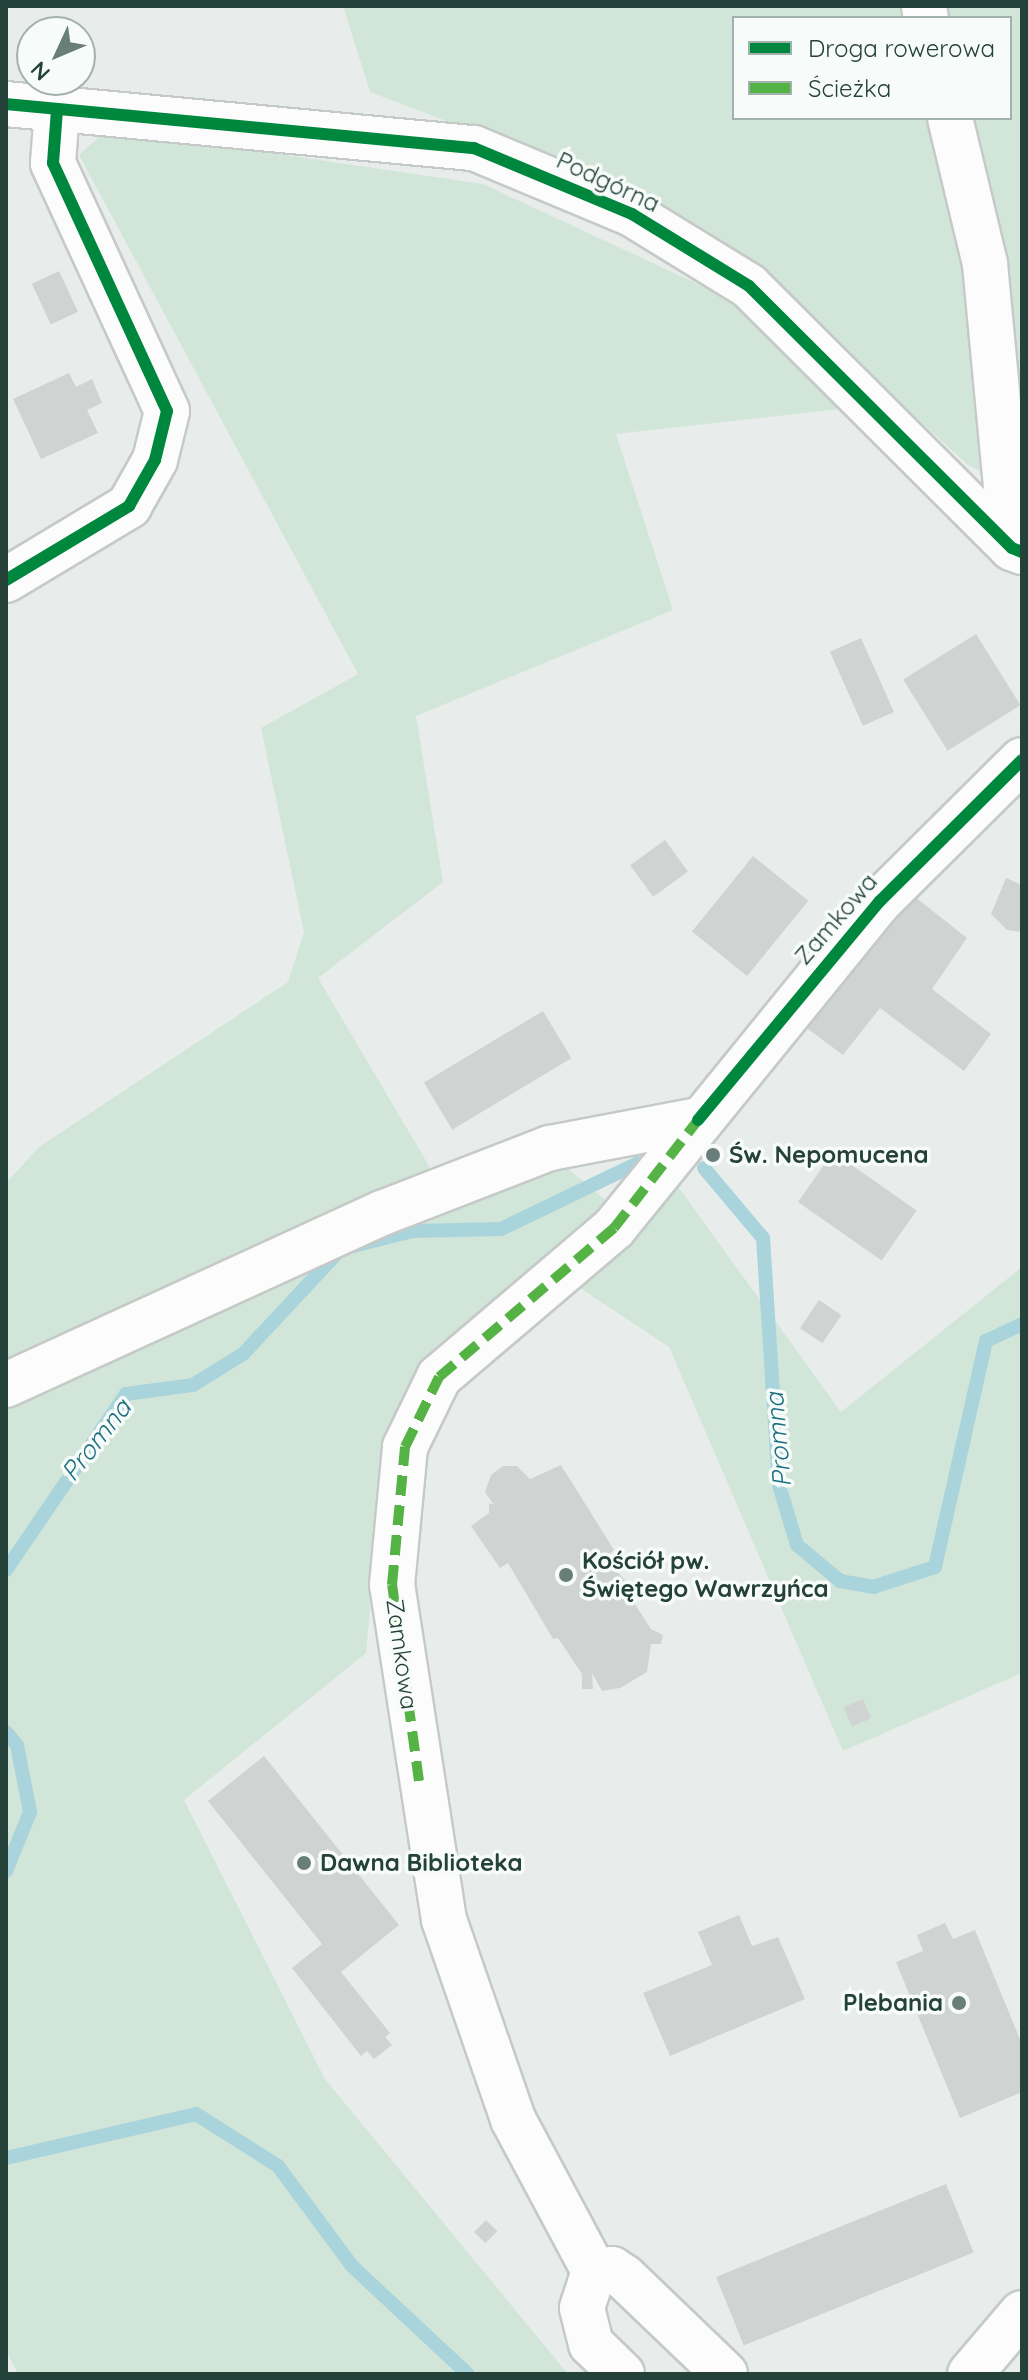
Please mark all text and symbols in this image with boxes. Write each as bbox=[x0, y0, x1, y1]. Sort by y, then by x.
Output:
north arrow bbox=[16, 16, 96, 96]
legend bbox=[732, 16, 1012, 120]
text: Droga rowerowa bbox=[808, 33, 995, 63]
text: N bbox=[24, 56, 56, 87]
text: Ścieżka bbox=[808, 73, 891, 103]
street label: Podgórna bbox=[552, 146, 664, 218]
street label: Zamkowa bbox=[789, 868, 883, 970]
place label: Św. Nepomucena bbox=[729, 1141, 929, 1169]
marker: Św. Nepomucena bbox=[704, 1146, 722, 1164]
water label: Promna bbox=[758, 1391, 798, 1489]
water label: Promna bbox=[54, 1393, 138, 1487]
place label: Kościół pw. Świętego Wawrzyńca bbox=[582, 1547, 829, 1603]
marker: Kościół pw. Świętego Wawrzyńca bbox=[557, 1566, 575, 1584]
street label: Zamkowa bbox=[380, 1597, 424, 1711]
place label: Dawna Biblioteka bbox=[320, 1849, 523, 1877]
marker: Dawna Biblioteka bbox=[295, 1854, 313, 1872]
place label: Plebania bbox=[843, 1989, 943, 2017]
marker: Plebania bbox=[950, 1994, 968, 2012]

